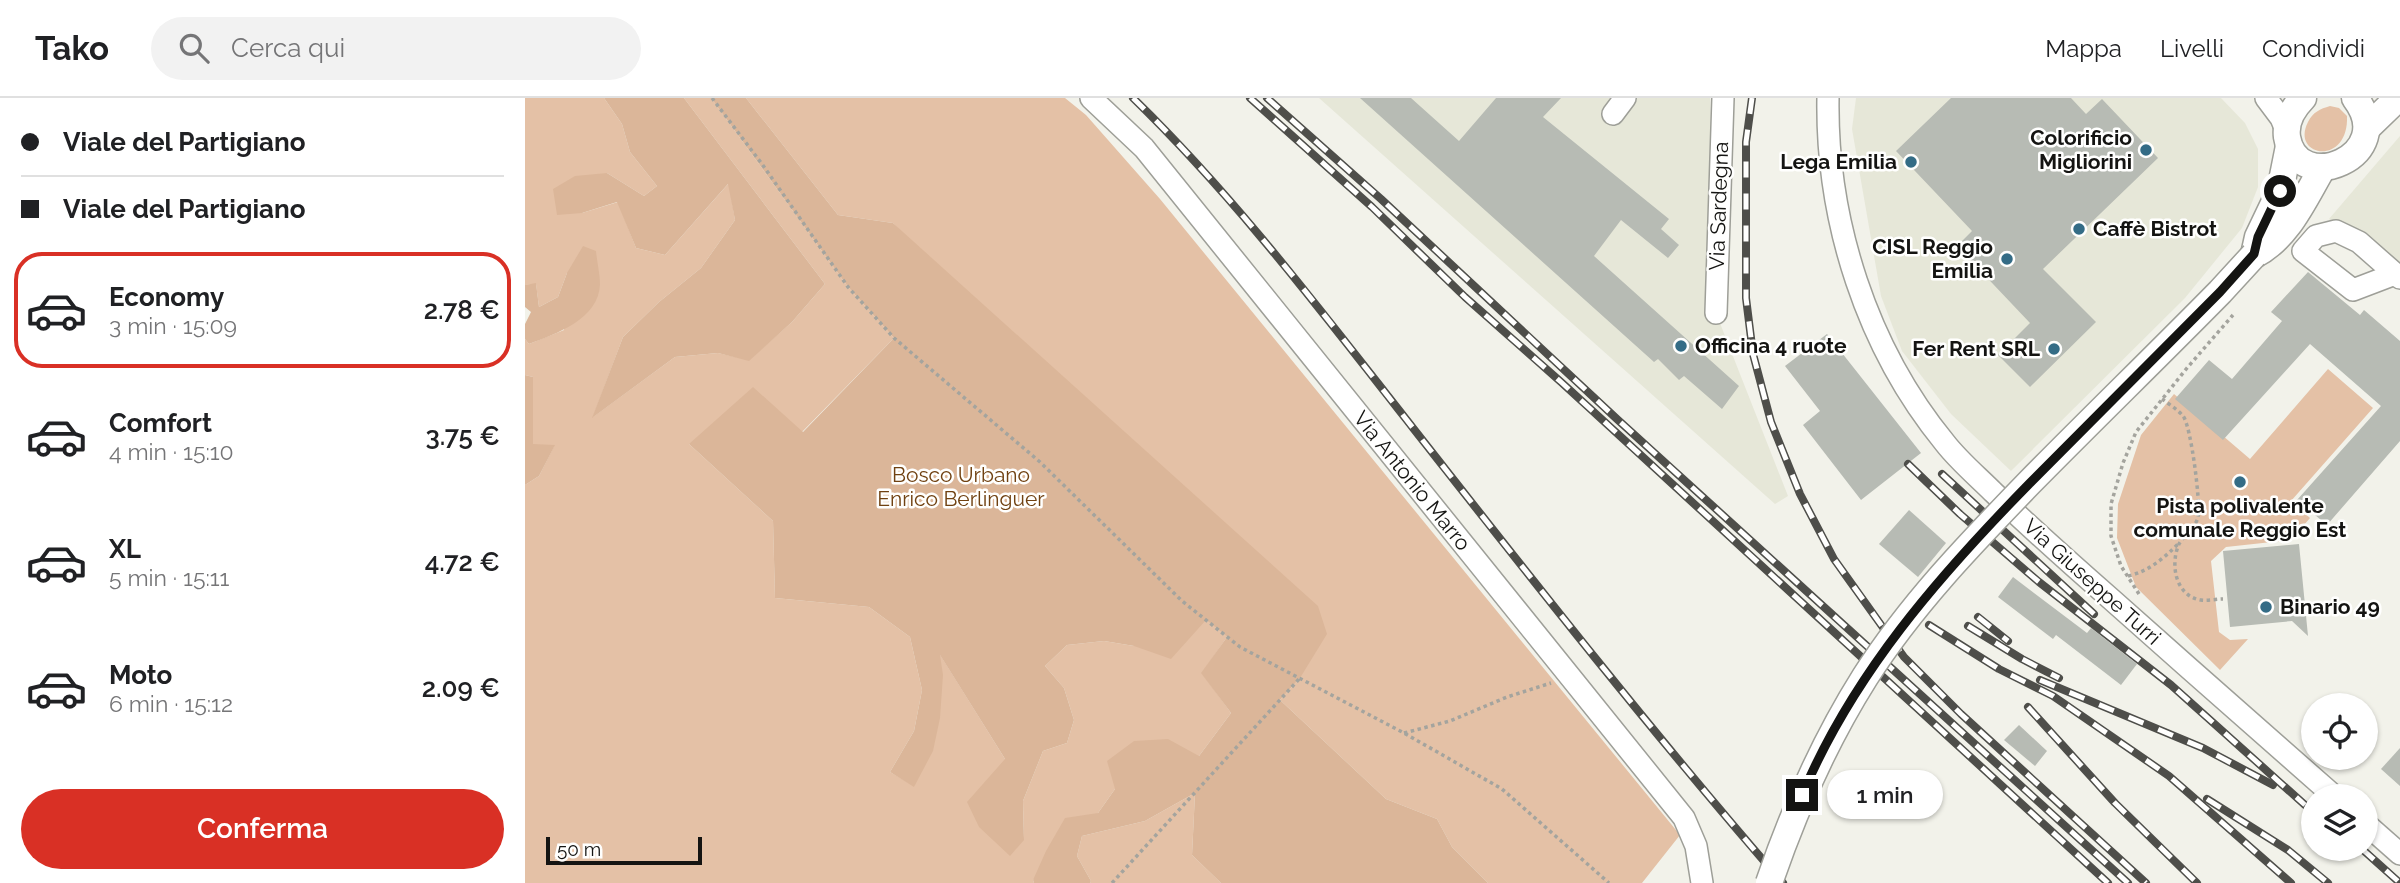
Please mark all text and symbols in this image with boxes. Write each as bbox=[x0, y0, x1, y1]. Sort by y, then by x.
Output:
search box bbox=[151, 17, 641, 80]
text: Tako bbox=[35, 29, 109, 68]
icon: search bbox=[175, 29, 213, 67]
text: Cerca qui bbox=[231, 33, 345, 63]
text: Mappa bbox=[2045, 34, 2122, 63]
text: Livelli bbox=[2160, 34, 2224, 63]
text: Condividi bbox=[2262, 34, 2365, 63]
place label: Colorificio Migliorini bbox=[2030, 125, 2132, 174]
text: Viale del Partigiano bbox=[63, 127, 305, 157]
street label: Via Sardegna bbox=[1704, 141, 1733, 271]
marker: Colorificio Migliorini bbox=[2138, 142, 2154, 158]
place label: Lega Emilia bbox=[1780, 149, 1897, 174]
marker: Lega Emilia bbox=[1903, 154, 1919, 170]
route start bbox=[2264, 175, 2296, 207]
text: Viale del Partigiano bbox=[63, 194, 305, 224]
place label: Caffè Bistrot bbox=[2093, 216, 2217, 241]
marker: Caffè Bistrot bbox=[2071, 221, 2087, 237]
place label: CISL Reggio Emilia bbox=[1872, 234, 1993, 283]
marker: CISL Reggio Emilia bbox=[1999, 251, 2015, 267]
icon: car bbox=[25, 279, 88, 342]
text: Economy bbox=[109, 282, 224, 312]
text: 2.78 € bbox=[424, 295, 500, 325]
text: 3 min · 15:09 bbox=[109, 312, 237, 339]
place label: Officina 4 ruote bbox=[1695, 333, 1847, 358]
place label: Fer Rent SRL bbox=[1912, 336, 2041, 361]
marker: Officina 4 ruote bbox=[1673, 338, 1689, 354]
marker: Fer Rent SRL bbox=[2046, 341, 2062, 357]
icon: car bbox=[25, 405, 88, 468]
street label: Via Antonio Marro bbox=[1349, 406, 1476, 555]
text: Comfort bbox=[109, 408, 212, 438]
text: 3.75 € bbox=[425, 421, 500, 451]
text: 4 min · 15:10 bbox=[109, 438, 234, 465]
park label: Bosco Urbano Enrico Berlinguer bbox=[877, 462, 1045, 511]
marker: Pista polivalente comunale Reggio Est bbox=[2232, 474, 2248, 490]
place label: Pista polivalente comunale Reggio Est bbox=[2134, 493, 2346, 542]
street label: Via Giuseppe Turri bbox=[2019, 513, 2166, 650]
icon: car bbox=[25, 531, 88, 594]
text: XL bbox=[109, 534, 141, 564]
text: 4.72 € bbox=[425, 547, 500, 577]
text: 5 min · 15:11 bbox=[109, 564, 229, 591]
place label: Binario 49 bbox=[2280, 594, 2380, 619]
marker: Binario 49 bbox=[2258, 599, 2274, 615]
icon: car bbox=[25, 657, 88, 720]
text: Moto bbox=[109, 660, 172, 690]
text: 2.09 € bbox=[422, 673, 500, 703]
text: 6 min · 15:12 bbox=[109, 690, 233, 717]
map controls bbox=[2301, 693, 2378, 861]
button: locate bbox=[2301, 693, 2378, 770]
callout: 1 min bbox=[1827, 770, 1942, 820]
route end bbox=[1786, 779, 1818, 811]
text: 1 min bbox=[1856, 781, 1914, 808]
button: layers bbox=[2301, 784, 2378, 861]
button: Conferma bbox=[21, 789, 504, 869]
scale bar bbox=[546, 834, 702, 866]
text: 50 m bbox=[557, 838, 601, 860]

